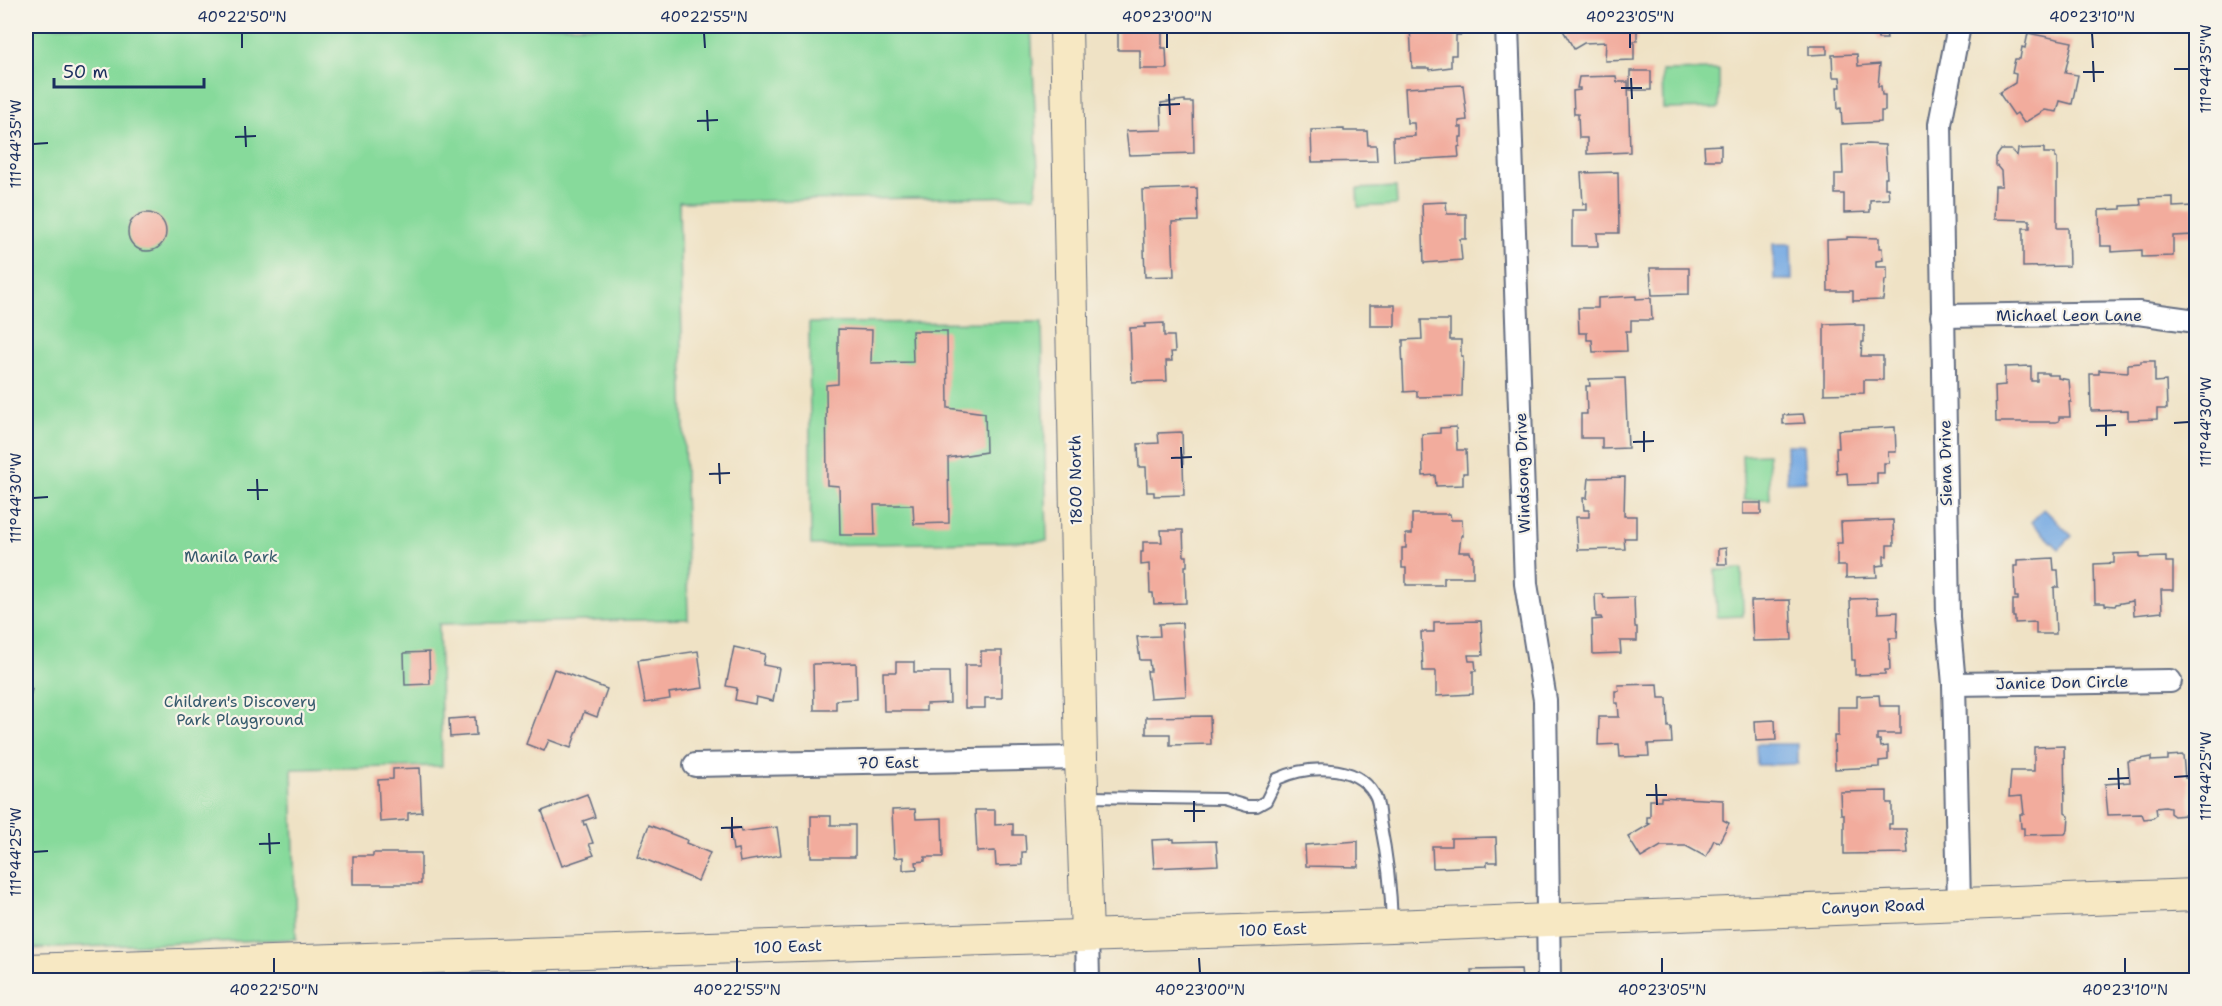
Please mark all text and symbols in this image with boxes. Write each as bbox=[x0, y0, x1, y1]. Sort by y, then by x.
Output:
text: 40°22'50"N bbox=[197, 7, 287, 27]
text: 40°22'55"N bbox=[660, 7, 748, 27]
text: 40°23'00"N bbox=[1122, 7, 1212, 27]
text: 40°23'05"N bbox=[1586, 7, 1674, 27]
text: 40°23'10"N bbox=[2049, 7, 2135, 27]
text: 111°44'35"W bbox=[2196, 24, 2216, 114]
scale bar bbox=[54, 51, 204, 89]
text: 50 m bbox=[63, 60, 108, 84]
text: 111°44'35"W bbox=[6, 99, 26, 189]
street label: Michael Leon Lane bbox=[1996, 305, 2142, 326]
text: 111°44'30"W bbox=[2196, 377, 2216, 467]
street label: Windsong Drive bbox=[1510, 412, 1535, 534]
street label: Siena Drive bbox=[1934, 420, 1957, 506]
street label: 1800 North bbox=[1064, 435, 1087, 525]
text: 111°44'30"W bbox=[6, 453, 26, 543]
park label: Manila Park bbox=[184, 546, 278, 567]
street label: Janice Don Circle bbox=[1995, 671, 2129, 694]
park label: Children's Discovery Park Playground bbox=[164, 691, 316, 730]
text: 111°44'25"W bbox=[2196, 731, 2216, 821]
street label: 70 East bbox=[857, 751, 919, 774]
text: 111°44'25"W bbox=[6, 807, 26, 897]
street label: Canyon Road bbox=[1821, 894, 1925, 919]
street label: 100 East bbox=[1239, 918, 1307, 941]
street label: 100 East bbox=[754, 935, 822, 958]
text: 40°22'50"N bbox=[229, 980, 319, 1000]
text: 40°22'55"N bbox=[693, 980, 781, 1000]
text: 40°23'00"N bbox=[1155, 980, 1245, 1000]
text: 40°23'05"N bbox=[1618, 980, 1706, 1000]
text: 40°23'10"N bbox=[2082, 980, 2168, 1000]

